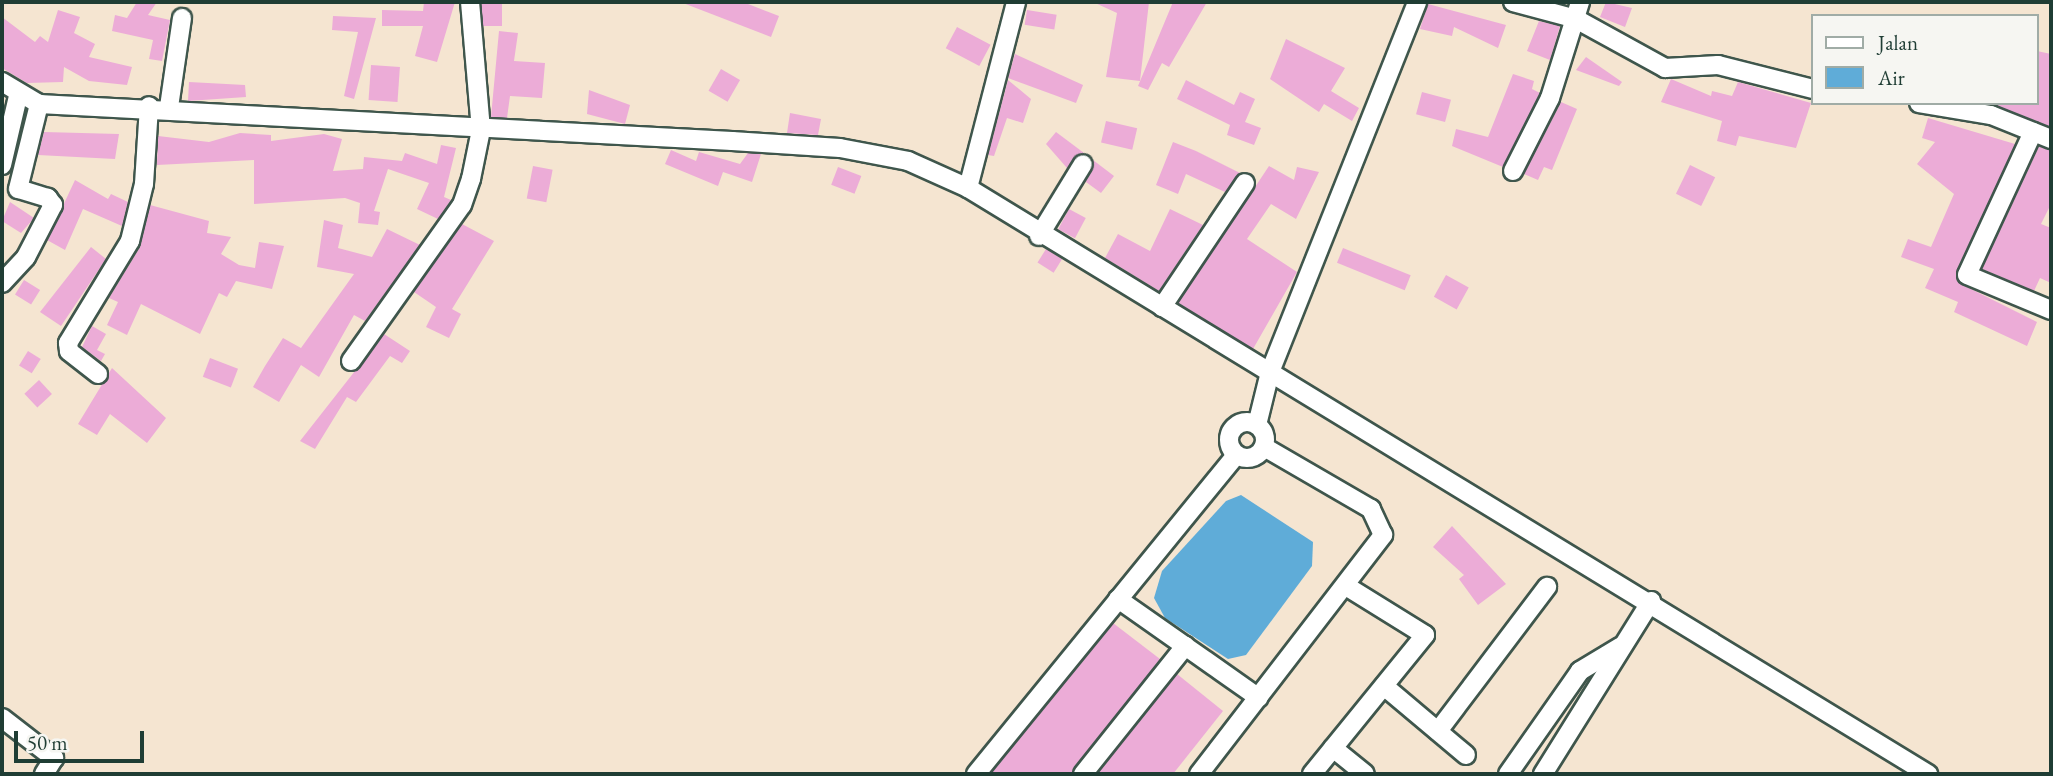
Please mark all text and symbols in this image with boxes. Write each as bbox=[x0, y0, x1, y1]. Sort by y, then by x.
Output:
legend bbox=[1812, 14, 2039, 105]
text: Jalan bbox=[1878, 29, 1918, 56]
text: Air bbox=[1878, 64, 1905, 91]
scale bar bbox=[18, 716, 147, 760]
text: 50 m bbox=[27, 729, 68, 756]

